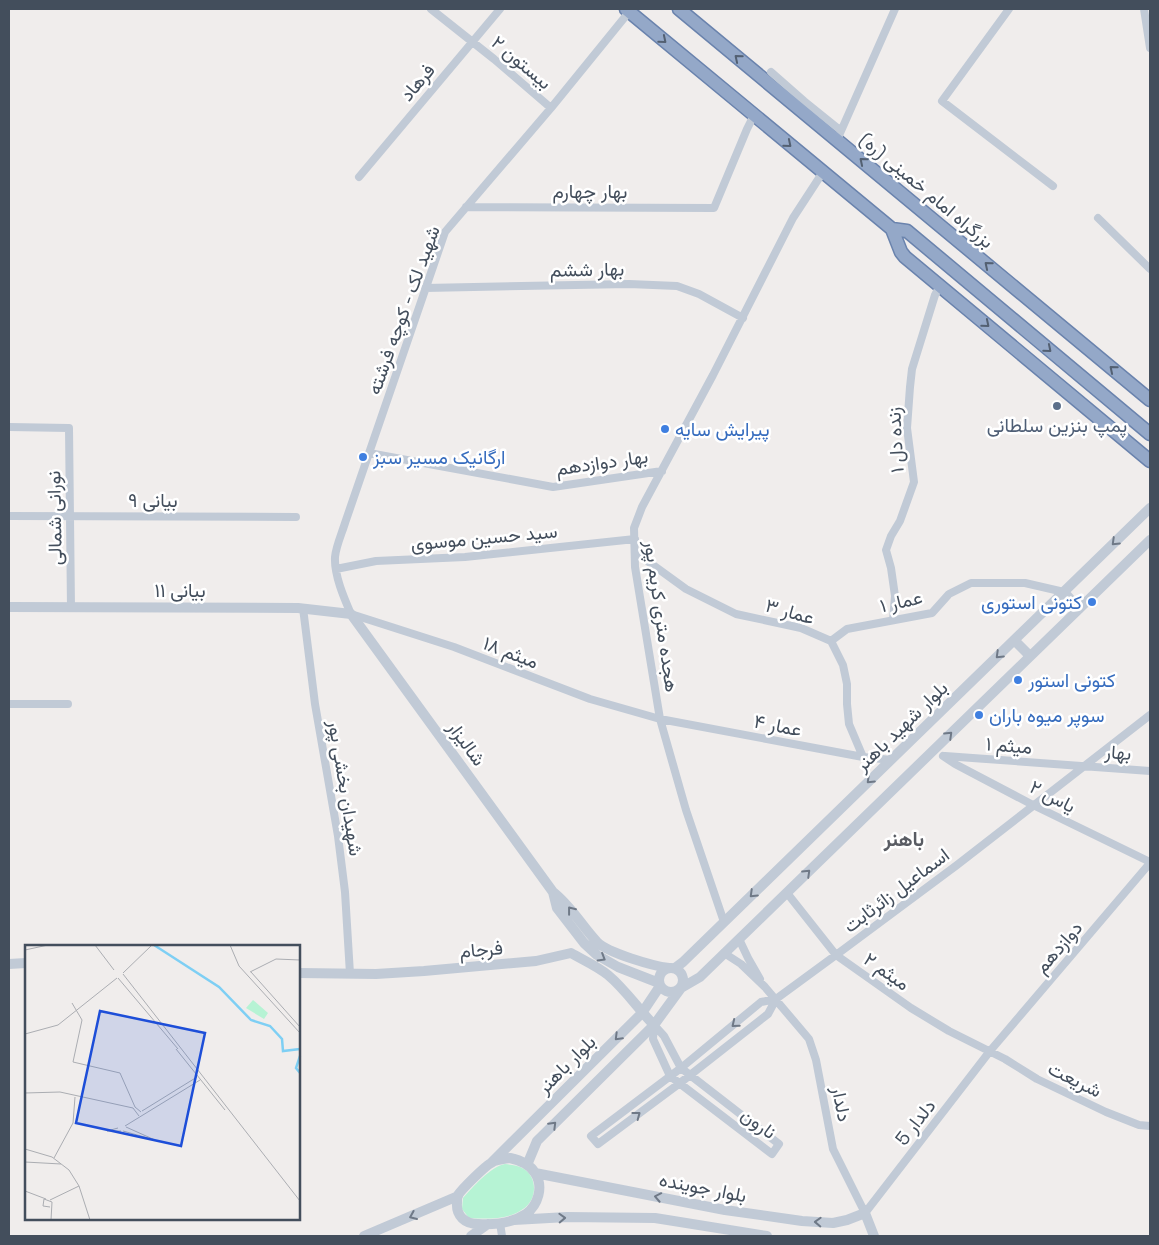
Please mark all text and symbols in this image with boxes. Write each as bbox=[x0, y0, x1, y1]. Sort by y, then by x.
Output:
street label: بیستون ۲ bbox=[486, 30, 557, 95]
one-way arrow bbox=[658, 34, 667, 43]
one-way arrow bbox=[735, 55, 744, 63]
street label: فرهاد bbox=[394, 58, 440, 106]
street label: بزرگراه امام خمینی (ره) bbox=[854, 127, 999, 254]
one-way arrow bbox=[783, 138, 792, 147]
one-way arrow bbox=[860, 159, 869, 167]
street label: بهار چهارم bbox=[553, 179, 627, 205]
street label: شهید لک - کوچه فرشته bbox=[361, 222, 447, 398]
street label: بهار ششم bbox=[550, 256, 624, 283]
one-way arrow bbox=[985, 263, 994, 271]
one-way arrow bbox=[980, 318, 989, 327]
one-way arrow bbox=[1043, 343, 1052, 352]
one-way arrow bbox=[1109, 366, 1118, 375]
marker: پمپ بنزین سلطانی bbox=[1051, 400, 1063, 412]
street label: زنده دل ۱ bbox=[881, 406, 910, 474]
place label: پمپ بنزین سلطانی bbox=[987, 413, 1127, 439]
place label: پیرایش سایه bbox=[675, 417, 770, 443]
marker: پیرایش سایه bbox=[659, 423, 671, 435]
street label: بهار دوازدهم bbox=[554, 444, 650, 481]
place label: ارگانیک مسیر سبز bbox=[372, 445, 506, 470]
marker: ارگانیک مسیر سبز bbox=[357, 451, 369, 463]
street label: نورانی شمالی bbox=[41, 470, 68, 566]
street label: بیانی ۹ bbox=[128, 488, 178, 513]
street label: سید حسین موسوی bbox=[410, 519, 558, 556]
one-way arrow bbox=[1112, 536, 1121, 545]
street label: هجده متری کریم پور bbox=[637, 538, 685, 694]
street label: بیانی ۱۱ bbox=[154, 578, 206, 603]
street label: عمار ۱ bbox=[878, 585, 925, 618]
place label: کتونی استوری bbox=[981, 590, 1082, 615]
street label: عمار ۳ bbox=[763, 593, 817, 630]
marker: کتونی استوری bbox=[1086, 596, 1098, 608]
street label: میثم ۱۸ bbox=[480, 631, 542, 674]
one-way arrow bbox=[995, 649, 1004, 658]
place label: کتونی استور bbox=[1027, 668, 1115, 693]
marker: کتونی استور bbox=[1012, 674, 1024, 686]
street label: بلوار شهید باهنر bbox=[849, 676, 953, 778]
place label: سوپر میوه باران bbox=[989, 703, 1105, 729]
street label: عمار ۴ bbox=[752, 709, 804, 742]
marker: سوپر میوه باران bbox=[973, 709, 985, 721]
street label: شالیزار bbox=[441, 715, 491, 771]
street label: شهیدان بخشی پور bbox=[321, 717, 369, 858]
street label: میثم ۱ bbox=[985, 731, 1033, 760]
one-way arrow bbox=[943, 732, 952, 741]
street label: بهار bbox=[1103, 739, 1132, 766]
one-way arrow bbox=[866, 774, 875, 783]
street label: یاس ۲ bbox=[1026, 774, 1080, 819]
district label: باهنر bbox=[883, 826, 924, 852]
street label: اسماعیل زائرثابت bbox=[838, 842, 954, 938]
one-way arrow bbox=[801, 870, 810, 879]
one-way arrow bbox=[750, 888, 759, 897]
one-way arrow bbox=[568, 906, 577, 916]
street label: دوازدهم bbox=[1029, 916, 1088, 979]
street label: فرجام bbox=[458, 935, 504, 964]
inset map bbox=[25, 945, 300, 1220]
street label: میثم ۲ bbox=[859, 947, 915, 996]
one-way arrow bbox=[597, 951, 606, 961]
one-way arrow bbox=[732, 1018, 741, 1026]
street label: بلوار باهنر bbox=[531, 1030, 601, 1100]
one-way arrow bbox=[615, 1031, 624, 1040]
street label: شریعت bbox=[1044, 1056, 1106, 1103]
street label: دلدار bbox=[826, 1083, 857, 1124]
street label: دلدار 5 bbox=[890, 1094, 941, 1150]
street label: نارون bbox=[736, 1102, 781, 1145]
one-way arrow bbox=[631, 1112, 641, 1121]
one-way arrow bbox=[548, 1122, 557, 1131]
street label: بلوار جوینده bbox=[657, 1167, 749, 1208]
one-way arrow bbox=[653, 1192, 662, 1202]
one-way arrow bbox=[409, 1209, 418, 1220]
one-way arrow bbox=[559, 1212, 567, 1223]
one-way arrow bbox=[814, 1217, 822, 1227]

